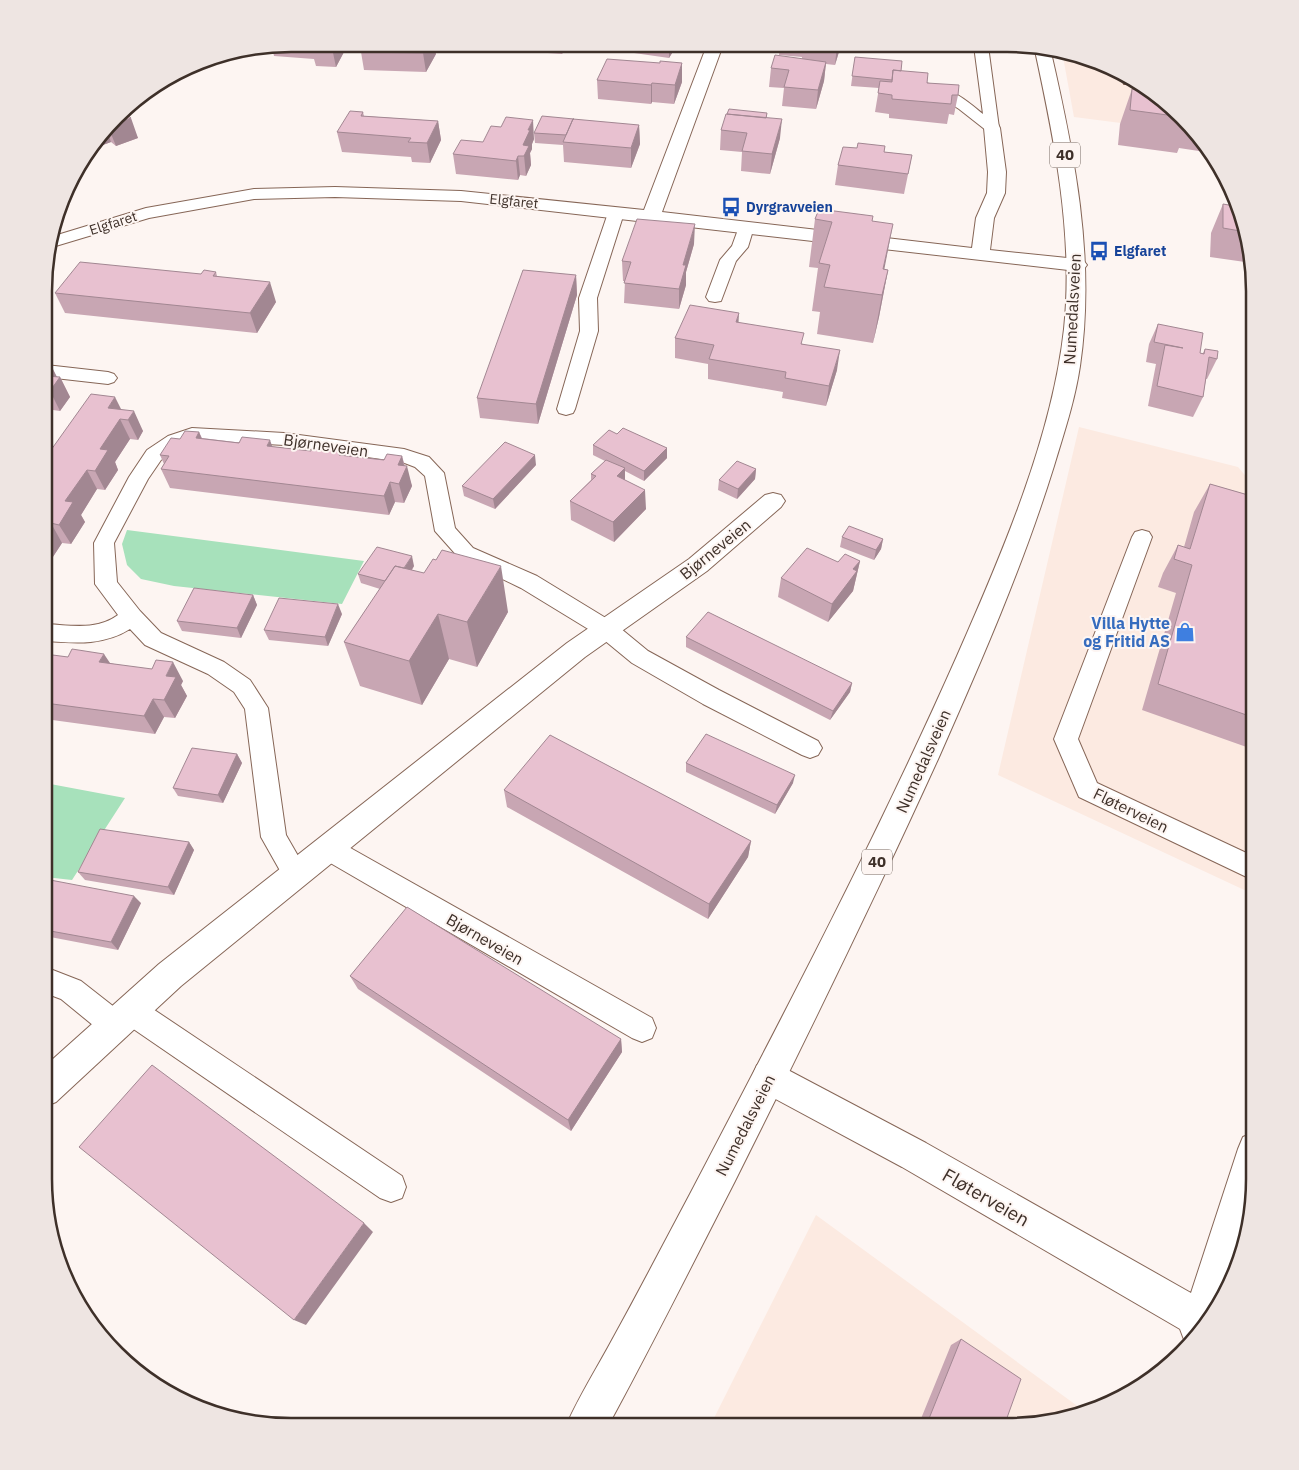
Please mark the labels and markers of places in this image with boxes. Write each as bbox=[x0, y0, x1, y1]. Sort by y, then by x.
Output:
bus stop icon: Dyrgravveien bbox=[720, 196, 742, 218]
place label: Dyrgravveien bbox=[746, 198, 833, 216]
bus stop icon: Elgfaret bbox=[1088, 240, 1110, 262]
place label: Elgfaret bbox=[1114, 242, 1166, 260]
place label: Villa Hytte og Fritid AS bbox=[1083, 613, 1170, 651]
shop icon: Villa Hytte og Fritid AS bbox=[1174, 621, 1196, 643]

